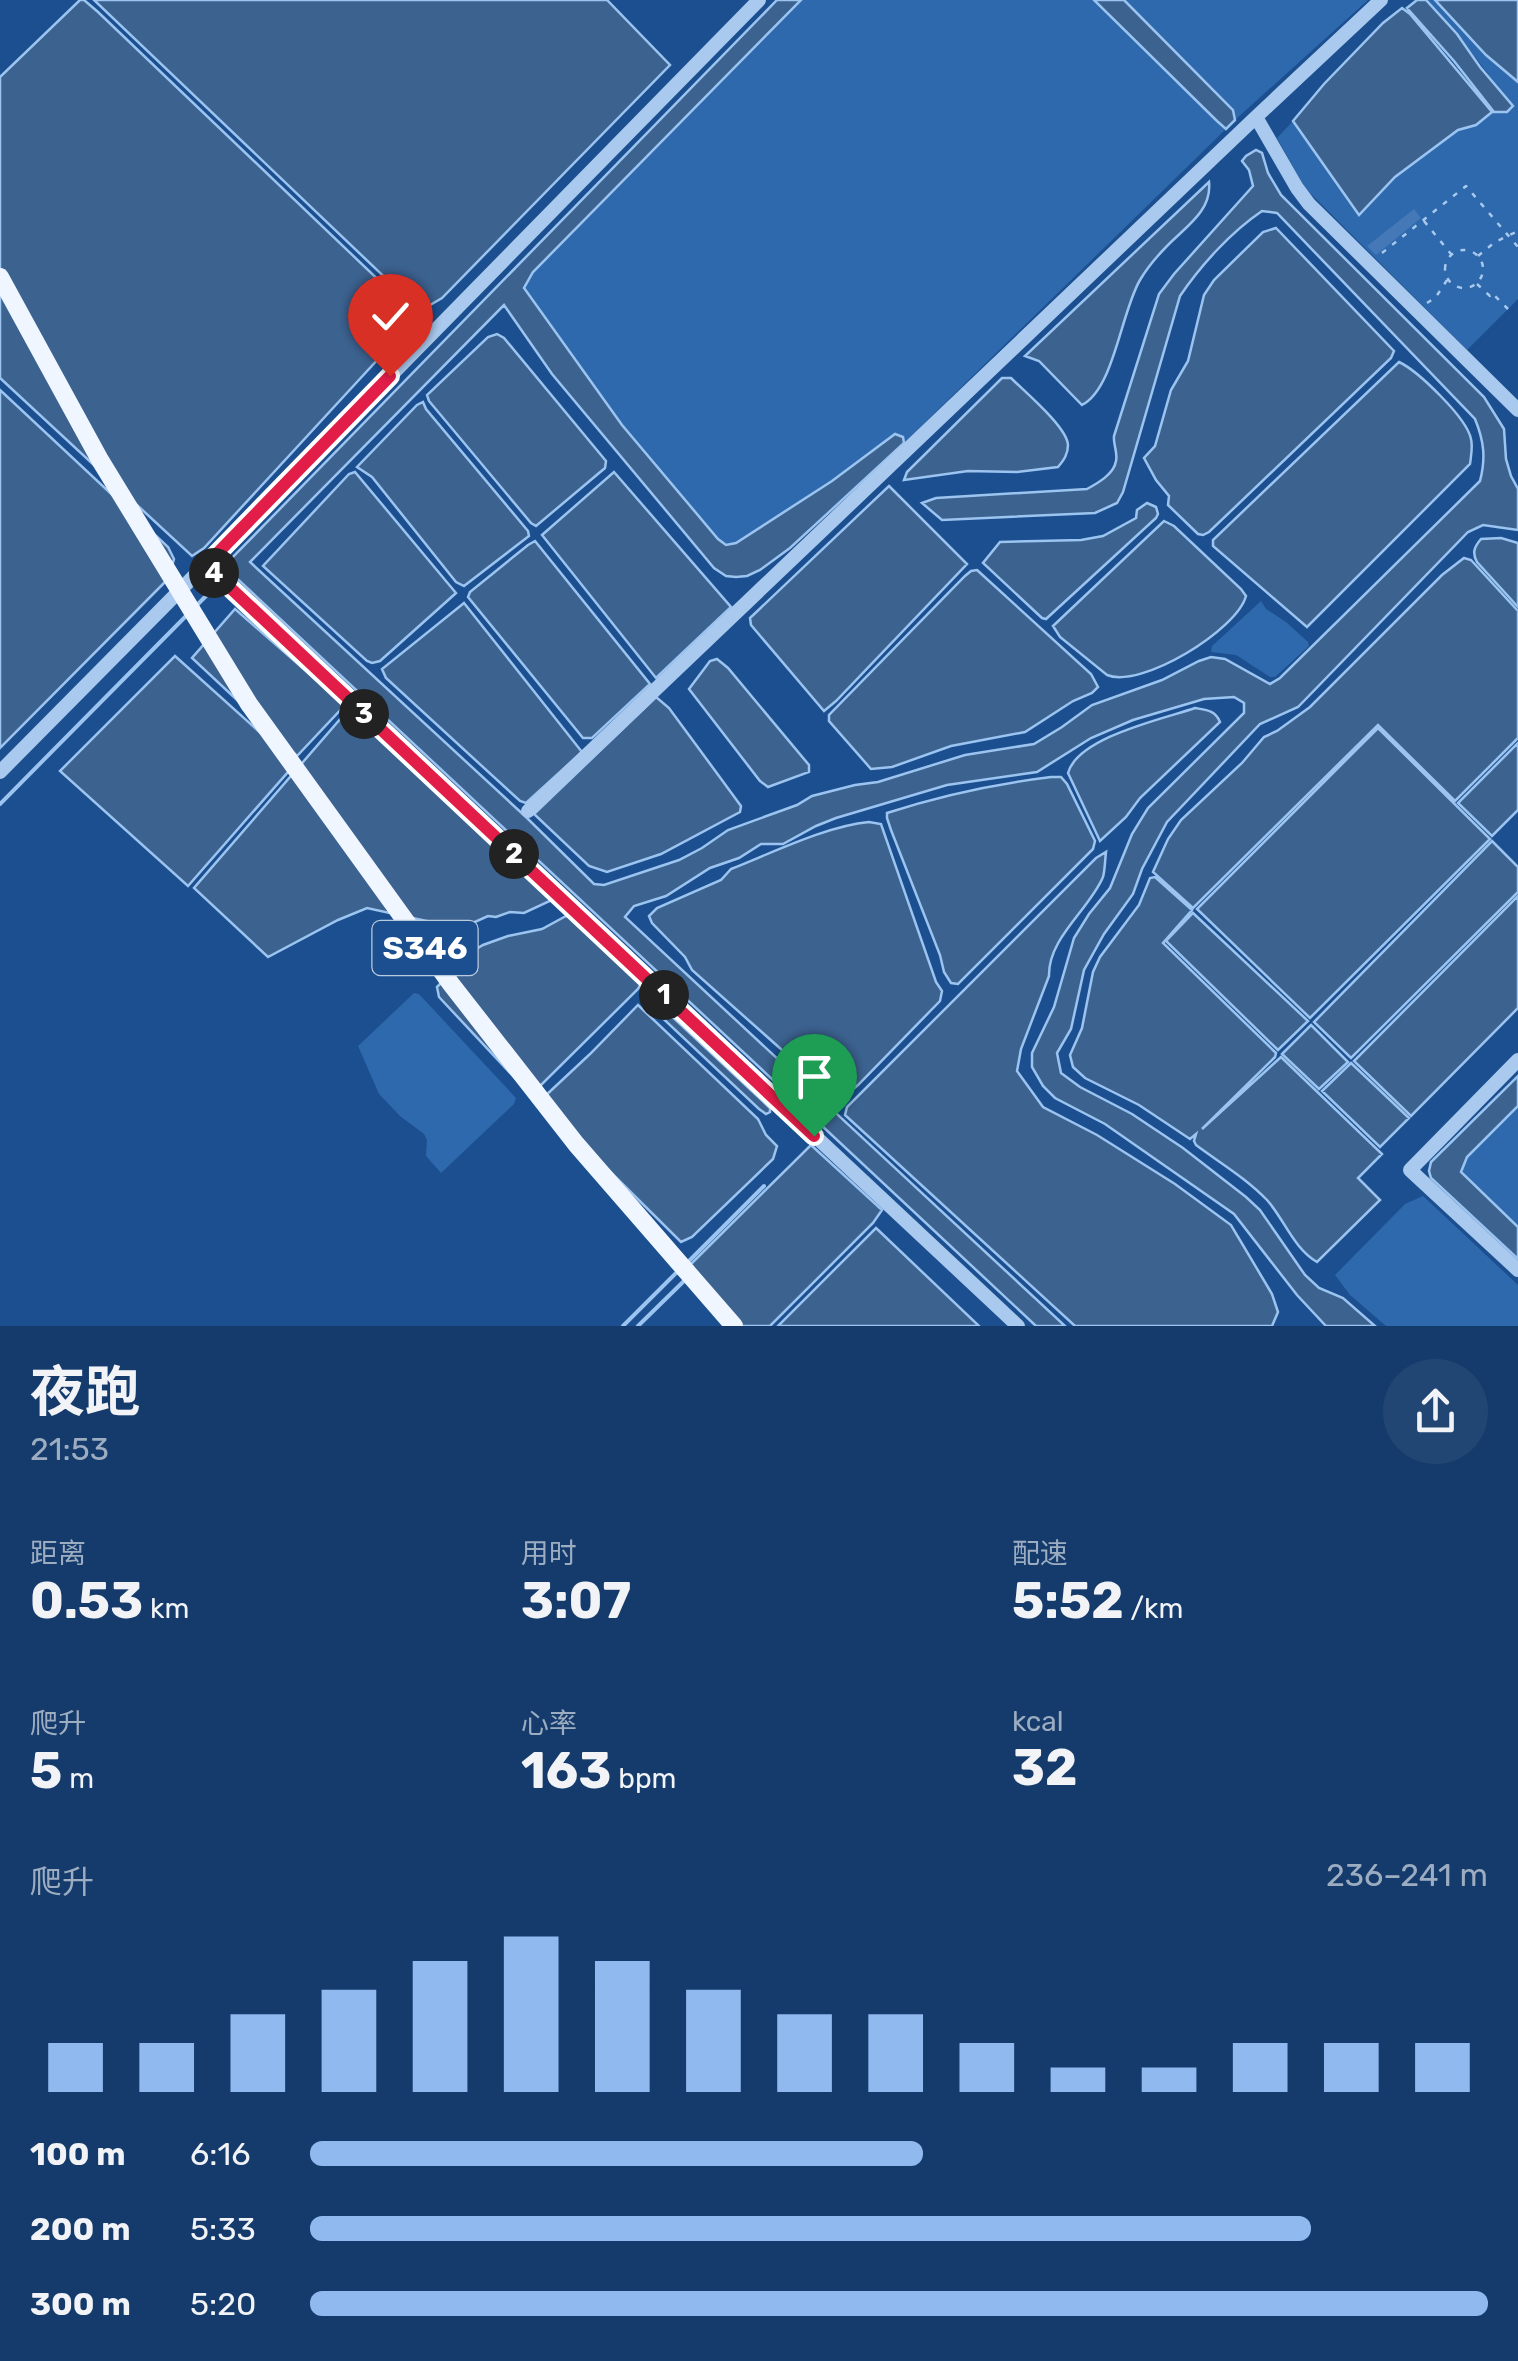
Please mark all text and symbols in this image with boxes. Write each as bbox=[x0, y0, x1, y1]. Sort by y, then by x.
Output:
pin bbox=[348, 274, 433, 377]
icon: check bbox=[363, 289, 418, 344]
pin: 4 bbox=[189, 548, 239, 598]
text: 4 bbox=[204, 556, 224, 589]
pin: 3 bbox=[339, 689, 389, 739]
text: 3 bbox=[355, 697, 373, 730]
pin: 2 bbox=[489, 829, 539, 879]
text: 2 bbox=[505, 837, 523, 870]
road number: S346 bbox=[372, 921, 478, 975]
pin: 1 bbox=[639, 970, 689, 1020]
text: 1 bbox=[657, 978, 671, 1011]
pin bbox=[772, 1034, 857, 1137]
icon: arrive bbox=[787, 1049, 842, 1104]
button: share bbox=[1383, 1359, 1488, 1464]
text: 夜跑 bbox=[30, 1360, 140, 1425]
text: 21:53 bbox=[30, 1430, 109, 1468]
text: 距离 bbox=[30, 1537, 86, 1570]
text: 用时 bbox=[521, 1537, 577, 1570]
text: 配速 bbox=[1012, 1537, 1068, 1570]
text: 0.53 bbox=[30, 1571, 143, 1631]
text: 3:07 bbox=[521, 1571, 631, 1631]
text: 5:52 bbox=[1012, 1571, 1124, 1631]
text: km bbox=[143, 1592, 189, 1625]
text: /km bbox=[1124, 1592, 1183, 1625]
text: kcal bbox=[1012, 1705, 1063, 1738]
text: 爬升 bbox=[30, 1707, 86, 1740]
text: 心率 bbox=[521, 1707, 577, 1740]
text: 32 bbox=[1012, 1738, 1077, 1798]
text: 5 bbox=[30, 1741, 62, 1801]
text: 163 bbox=[521, 1741, 611, 1801]
text: m bbox=[62, 1762, 94, 1795]
text: bpm bbox=[611, 1762, 676, 1795]
text: 236–241 m bbox=[1326, 1856, 1488, 1894]
text: 爬升 bbox=[30, 1863, 94, 1901]
text: 100 m bbox=[30, 2135, 126, 2173]
text: 6:16 bbox=[190, 2135, 250, 2173]
text: 200 m bbox=[30, 2210, 130, 2248]
text: 5:33 bbox=[190, 2210, 256, 2248]
text: 300 m bbox=[30, 2285, 131, 2323]
text: 5:20 bbox=[190, 2285, 256, 2323]

